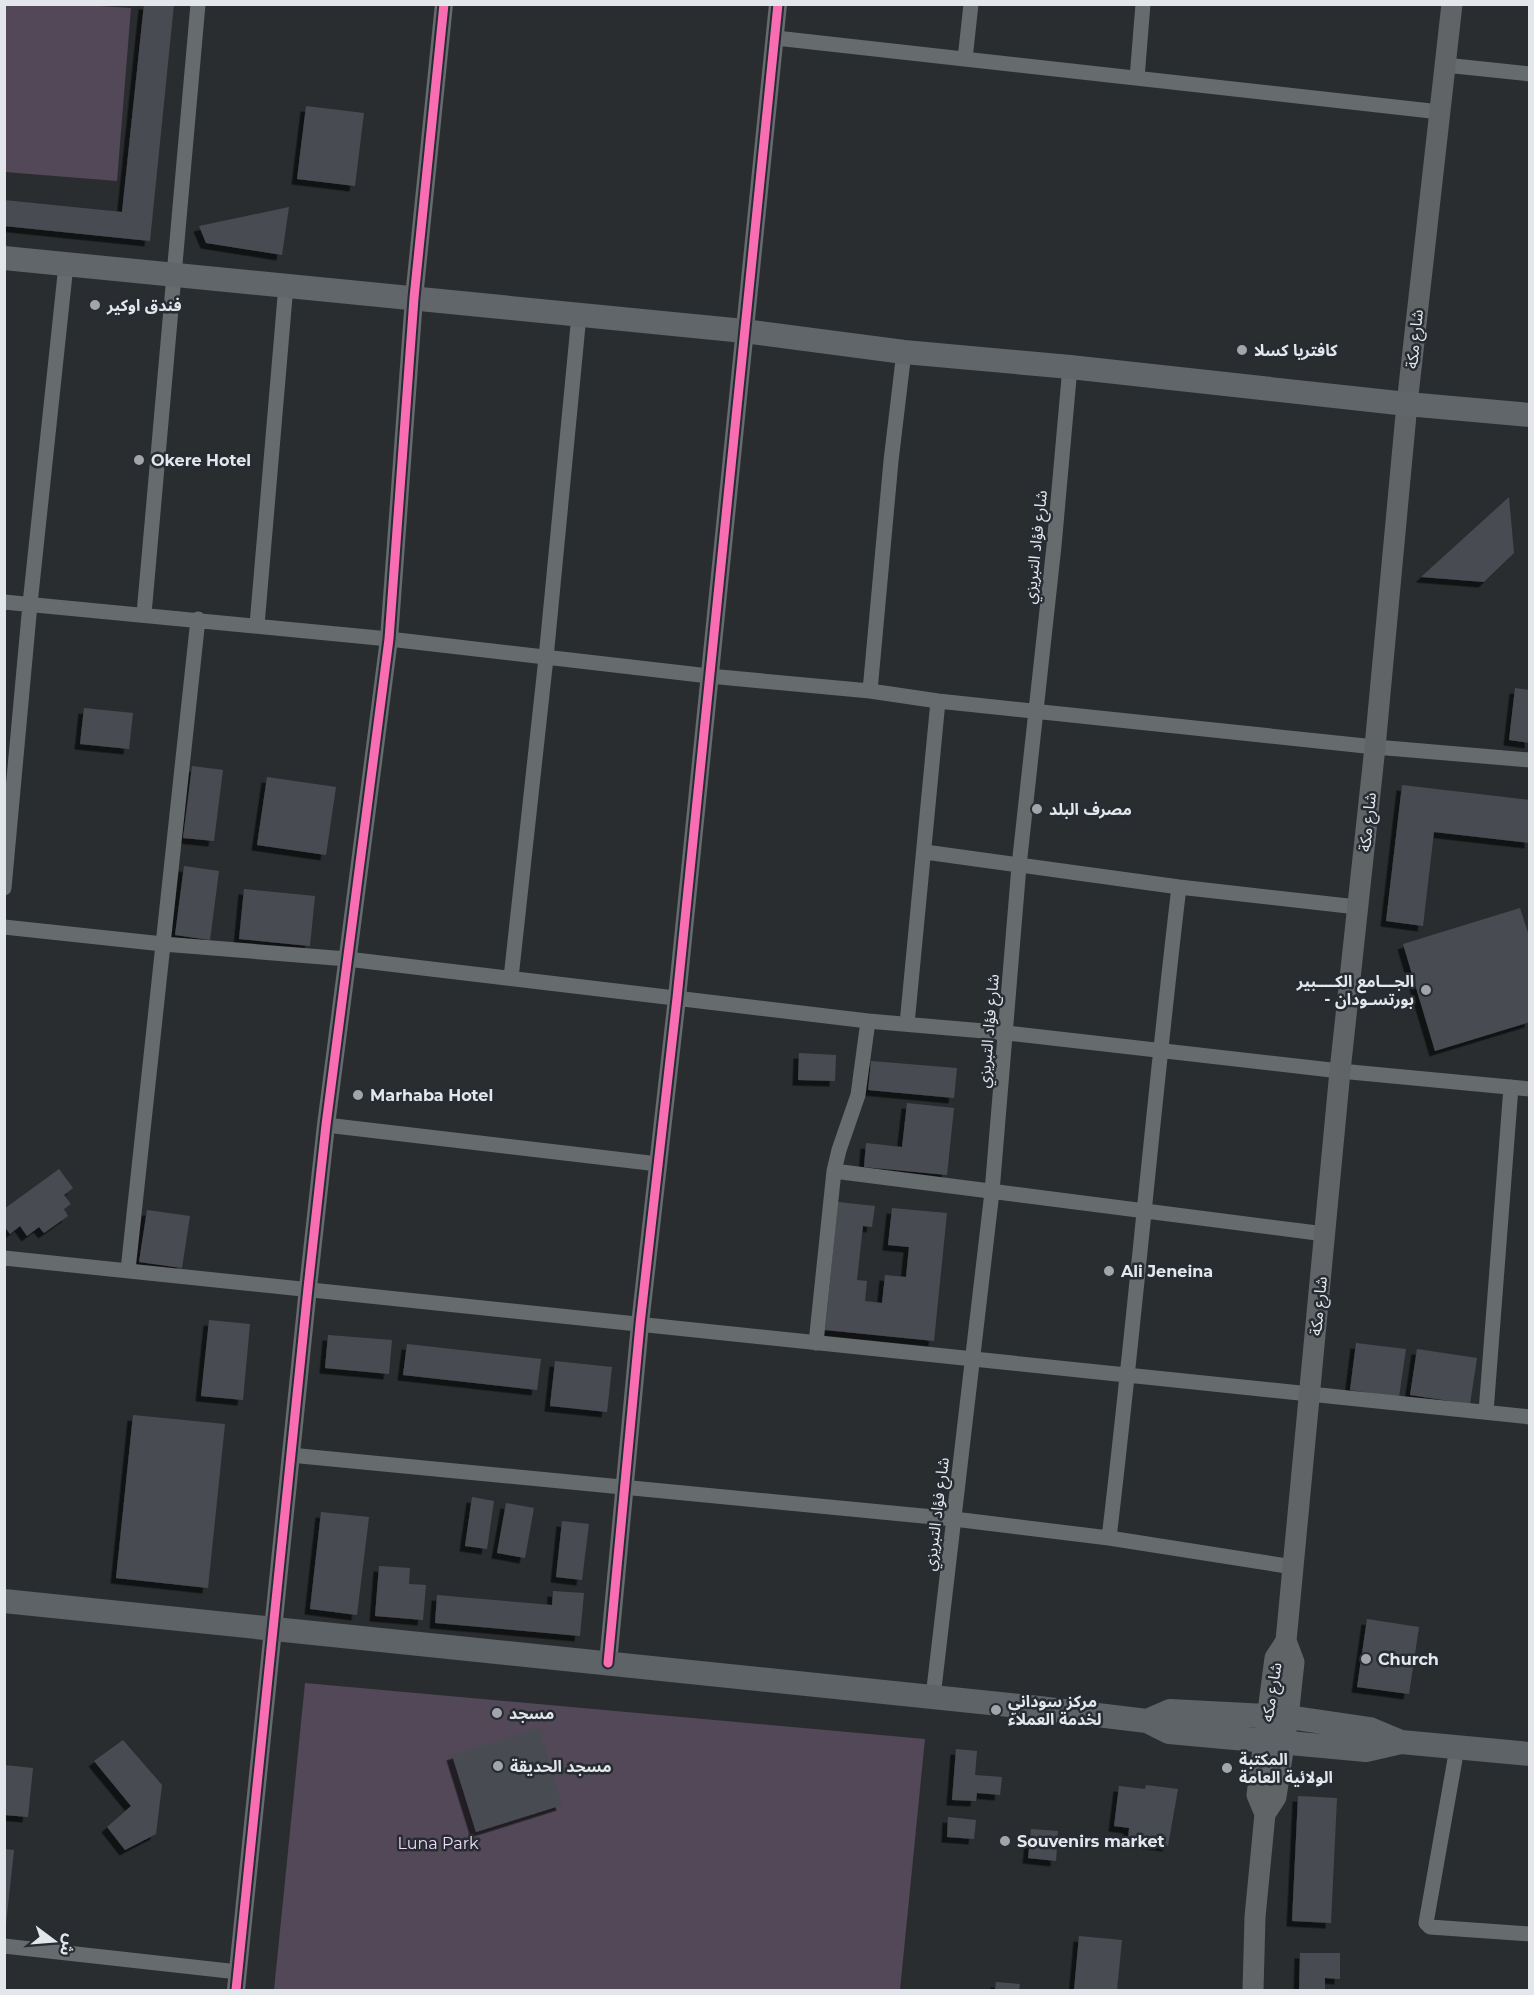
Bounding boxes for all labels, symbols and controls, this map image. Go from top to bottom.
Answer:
place label: فندق اوكير [106,296,182,315]
marker: فندق اوكير [88,298,102,312]
street label: شارع مكة [1402,308,1430,370]
place label: كافتريا كسلا [1254,341,1338,360]
marker: كافتريا كسلا [1235,343,1249,357]
place label: Okere Hotel [151,451,251,470]
marker: Okere Hotel [132,453,146,467]
street label: شارع فؤاد التبريزي [1020,489,1054,605]
street label: شارع مكة [1355,791,1383,853]
place label: مصرف البلد [1049,800,1132,819]
marker: مصرف البلد [1030,802,1044,816]
place label: الجـــامع الكــــبير - بورتسـودان [1296,972,1414,1009]
street label: شارع فؤاد التبريزي [974,973,1006,1089]
marker: الجـــامع الكــــبير - بورتسـودان [1419,983,1433,997]
place label: Marhaba Hotel [370,1086,493,1105]
marker: Marhaba Hotel [351,1088,365,1102]
place label: Ali Jeneina [1120,1262,1213,1281]
marker: Ali Jeneina [1102,1264,1116,1278]
street label: شارع مكة [1306,1275,1334,1337]
street label: شارع فؤاد التبريزي [920,1456,956,1572]
place label: Church [1378,1650,1439,1669]
marker: Church [1359,1652,1373,1666]
street label: شارع مكه [1257,1661,1289,1724]
place label: مركز سوداني لخدمة العملاء [1008,1692,1101,1729]
marker: مركز سوداني لخدمة العملاء [989,1703,1003,1717]
place label: مسجد [509,1704,554,1723]
marker: مسجد [490,1706,504,1720]
place label: المكتبة الولائية العامة [1239,1750,1333,1787]
place label: مسجد الحديقة [510,1757,612,1776]
marker: مسجد الحديقة [491,1759,505,1773]
marker: المكتبة الولائية العامة [1220,1761,1234,1775]
place label: Souvenirs market [1017,1832,1165,1851]
park label: Luna Park [397,1834,479,1853]
marker: Souvenirs market [998,1834,1012,1848]
north arrow [24,1911,84,1971]
text: ش [56,1932,80,1958]

